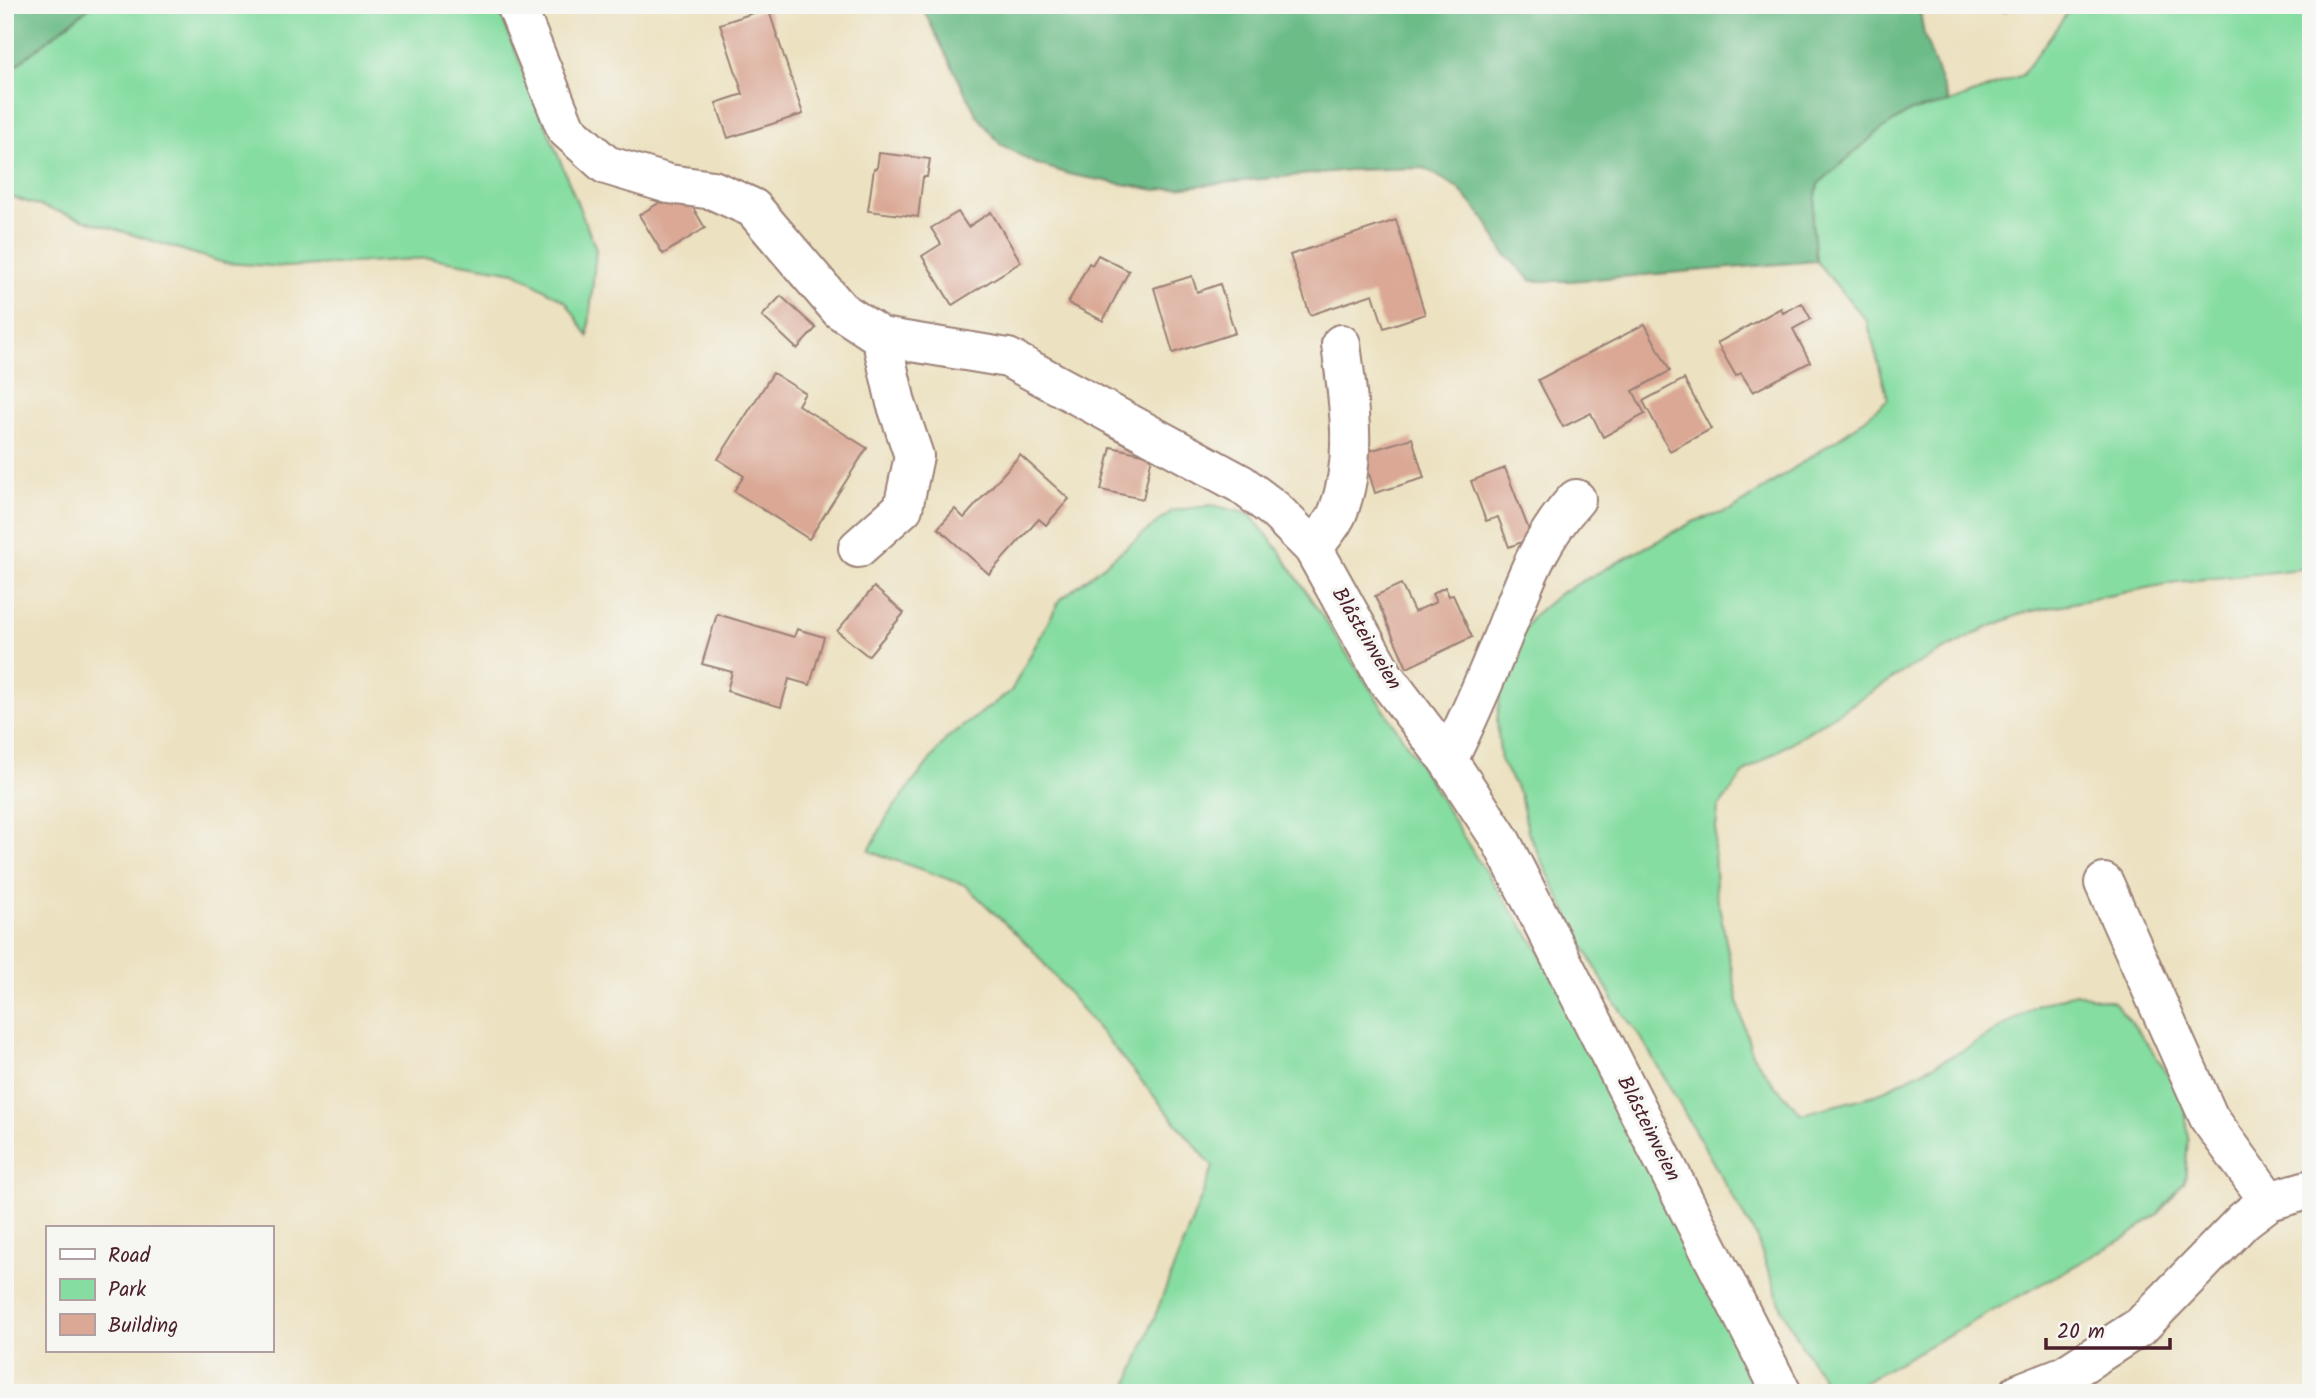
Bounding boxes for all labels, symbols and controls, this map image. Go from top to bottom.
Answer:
street label: Blåsteinveien [1322,581,1410,697]
street label: Blåsteinveien [1607,1070,1689,1188]
legend [46,1226,273,1352]
text: Road [108,1240,151,1273]
text: Park [108,1274,146,1307]
scale bar [2046,1307,2171,1351]
text: Building [108,1310,178,1343]
text: 20 m [2057,1316,2105,1349]

